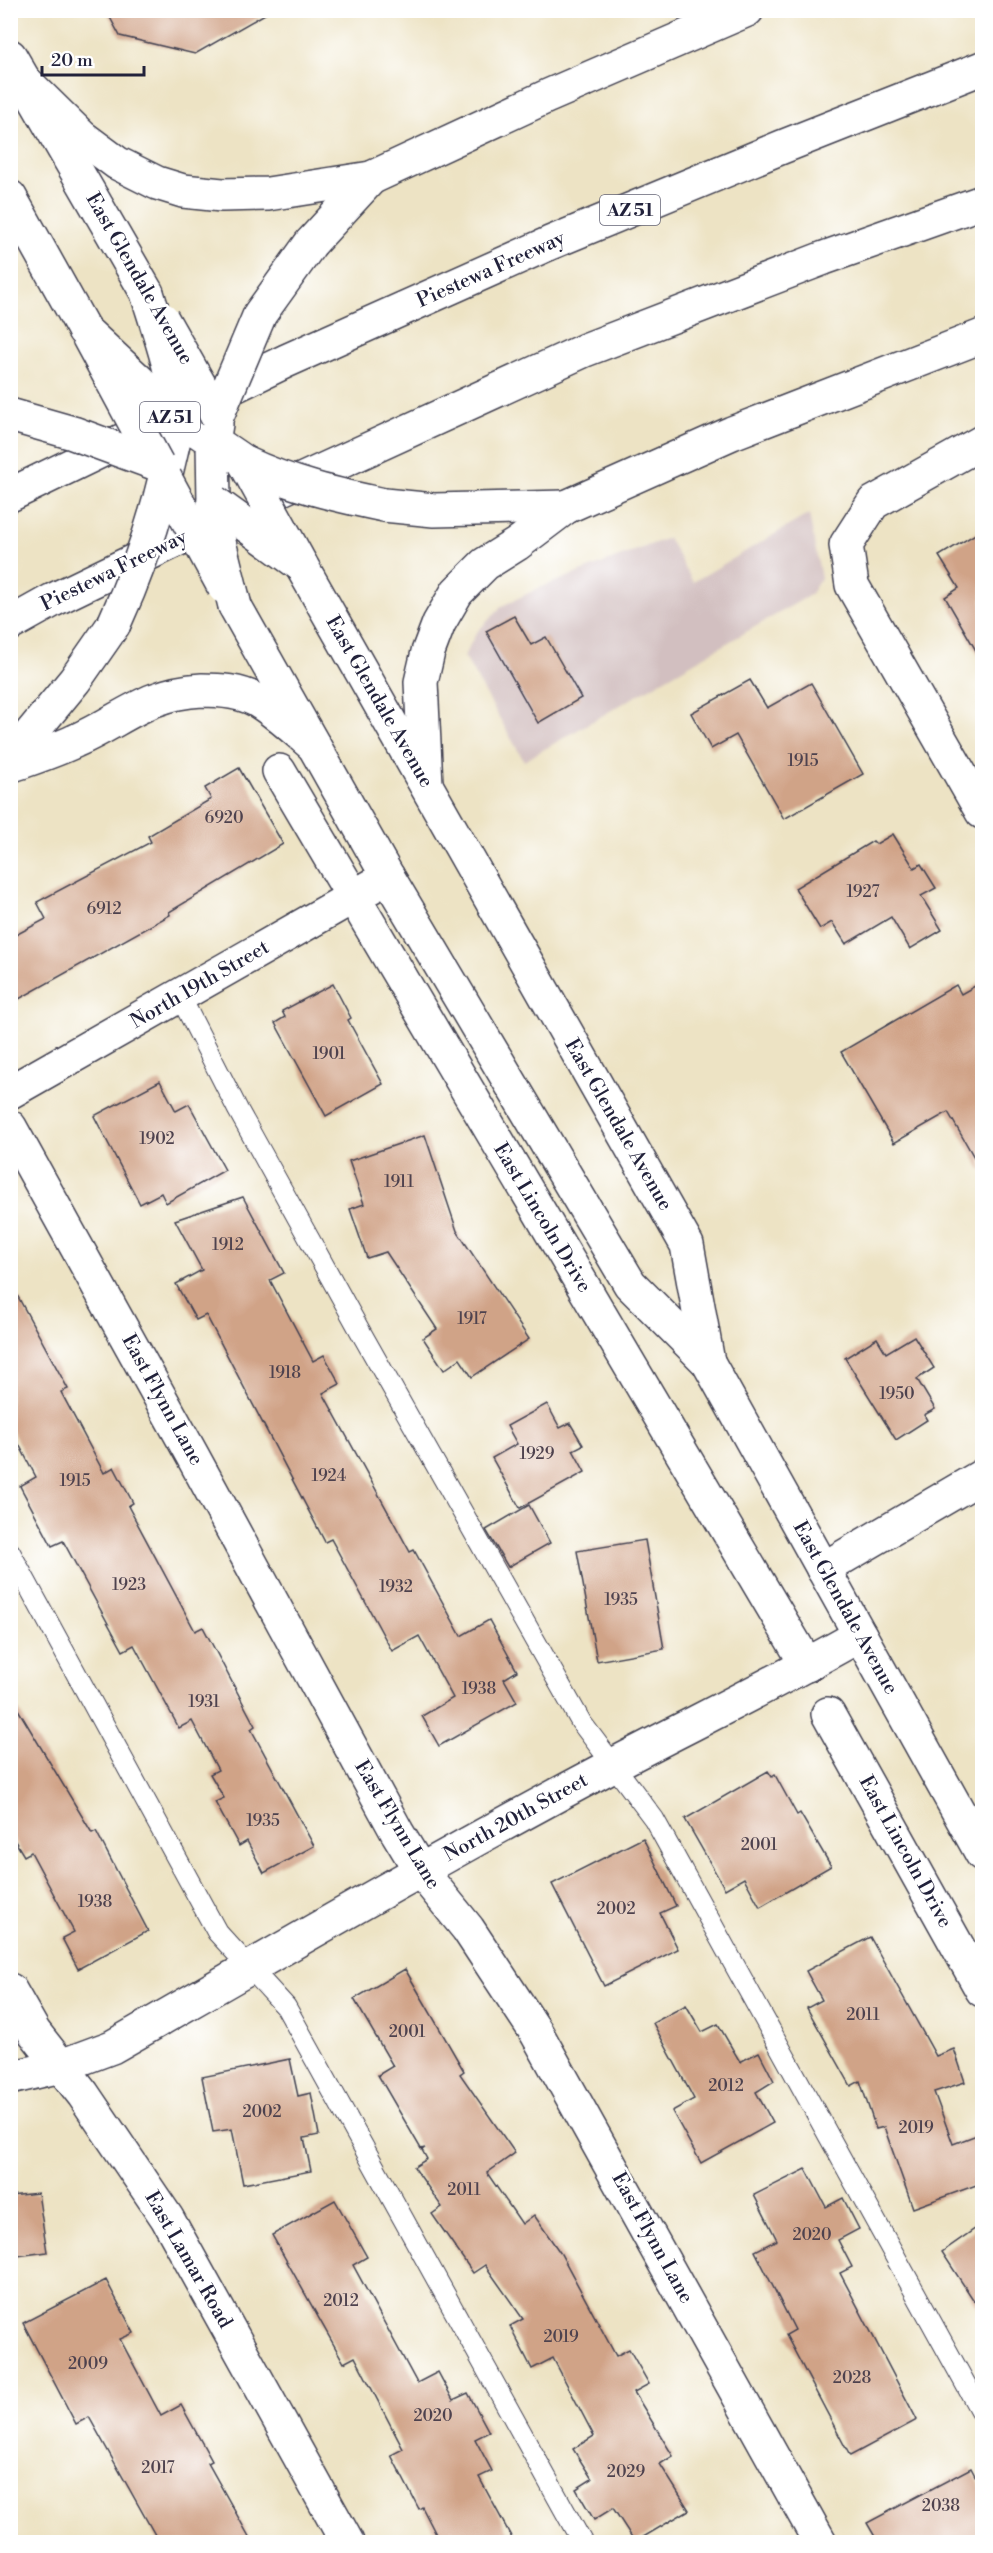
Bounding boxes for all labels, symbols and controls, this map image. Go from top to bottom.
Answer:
scale bar [42,39,144,77]
text: 20 m [51,49,93,72]
street label: East Glendale Avenue [80,189,198,369]
road number: AZ 51 [600,195,660,225]
street label: Piestewa Freeway [413,226,569,314]
road number: AZ 51 [140,402,200,432]
street label: Piestewa Freeway [37,525,191,617]
street label: East Glendale Avenue [320,612,438,792]
house number: 1915 [787,751,819,771]
house number: 6920 [204,808,244,828]
house number: 1927 [846,882,880,902]
house number: 6912 [86,899,122,919]
street label: North 19th Street [126,935,274,1035]
street label: East Glendale Avenue [559,1035,677,1215]
house number: 1901 [312,1044,346,1064]
house number: 1902 [139,1129,175,1149]
street label: East Lincoln Drive [487,1139,597,1297]
house number: 1911 [384,1172,414,1192]
house number: 1912 [212,1235,244,1255]
house number: 1917 [457,1309,487,1329]
street label: East Flynn Lane [116,1330,208,1470]
house number: 1918 [269,1363,301,1383]
house number: 1950 [879,1384,915,1404]
house number: 1929 [520,1444,555,1464]
house number: 1924 [312,1466,347,1486]
house number: 1915 [59,1471,91,1491]
street label: East Glendale Avenue [787,1517,903,1699]
house number: 1923 [112,1575,146,1595]
house number: 1932 [379,1577,413,1597]
house number: 1935 [604,1590,638,1610]
house number: 1938 [462,1679,497,1699]
house number: 1931 [188,1692,220,1712]
street label: East Flynn Lane [349,1756,445,1894]
street label: North 20th Street [440,1768,592,1868]
street label: East Lincoln Drive [853,1772,957,1932]
house number: 1935 [246,1811,280,1831]
house number: 2001 [741,1835,777,1855]
house number: 1938 [78,1892,113,1912]
house number: 2002 [596,1899,636,1919]
house number: 2011 [846,2005,880,2025]
house number: 2001 [389,2022,425,2042]
house number: 2012 [708,2076,744,2096]
house number: 2002 [242,2102,282,2122]
house number: 2019 [898,2118,934,2138]
street label: East Flynn Lane [606,2168,698,2308]
house number: 2011 [447,2180,481,2200]
street label: East Lamar Road [139,2187,238,2334]
house number: 2020 [792,2225,832,2245]
house number: 2012 [323,2291,359,2311]
house number: 2019 [543,2327,579,2347]
house number: 2009 [68,2354,108,2374]
house number: 2028 [833,2368,871,2388]
house number: 2020 [413,2406,453,2426]
house number: 2017 [141,2458,175,2478]
house number: 2029 [607,2462,645,2482]
house number: 2038 [922,2496,960,2516]

